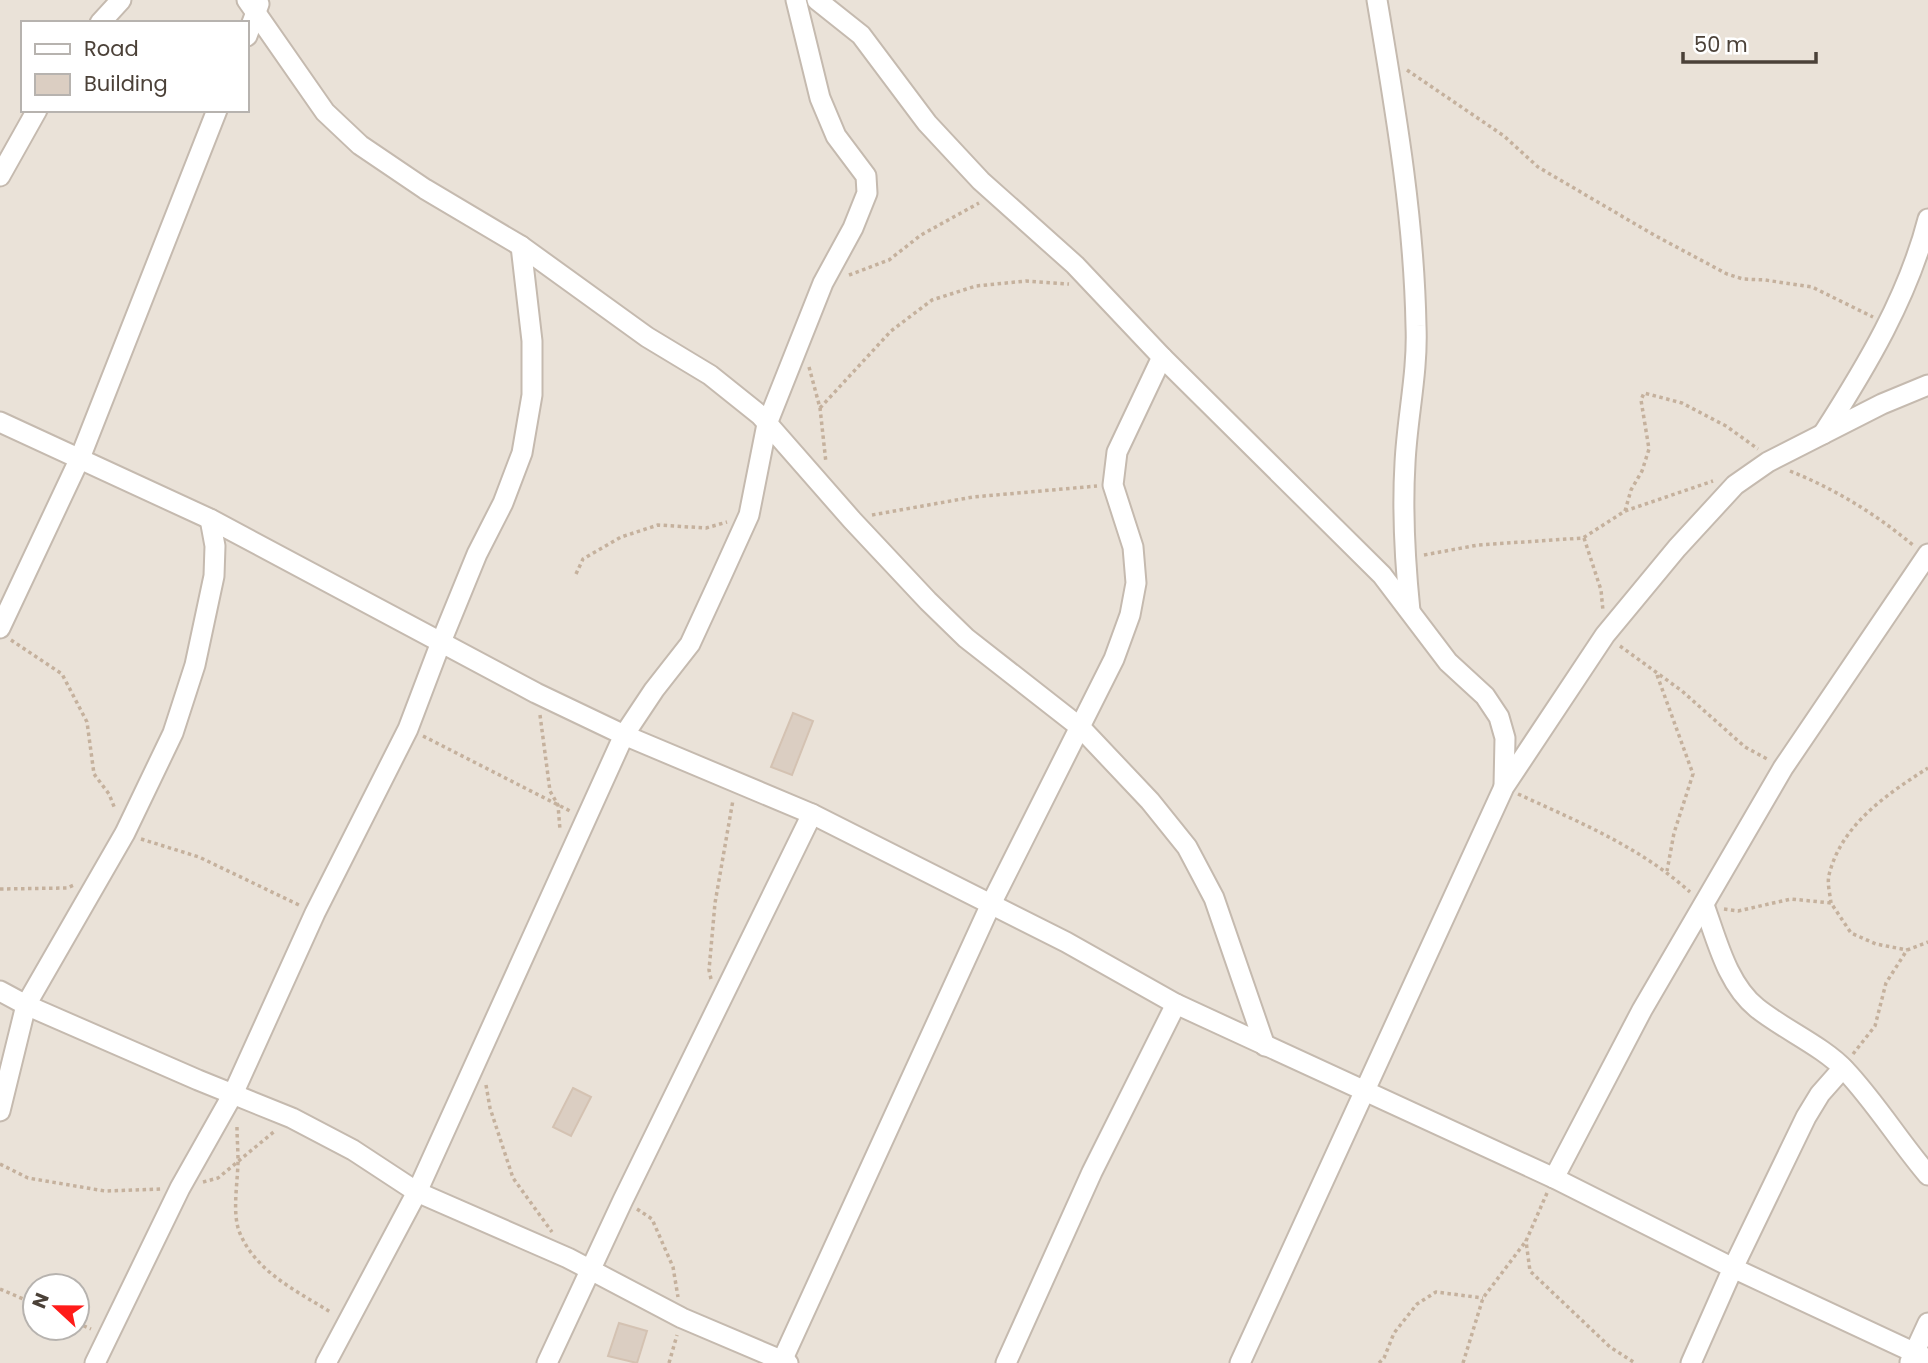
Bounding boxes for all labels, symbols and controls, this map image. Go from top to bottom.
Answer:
legend [21,21,248,112]
scale bar [1683,21,1816,65]
text: 50 m [1694,30,1748,59]
text: Road [84,34,139,63]
text: Building [84,69,168,98]
north arrow [21,1272,91,1342]
text: N [26,1289,56,1313]

